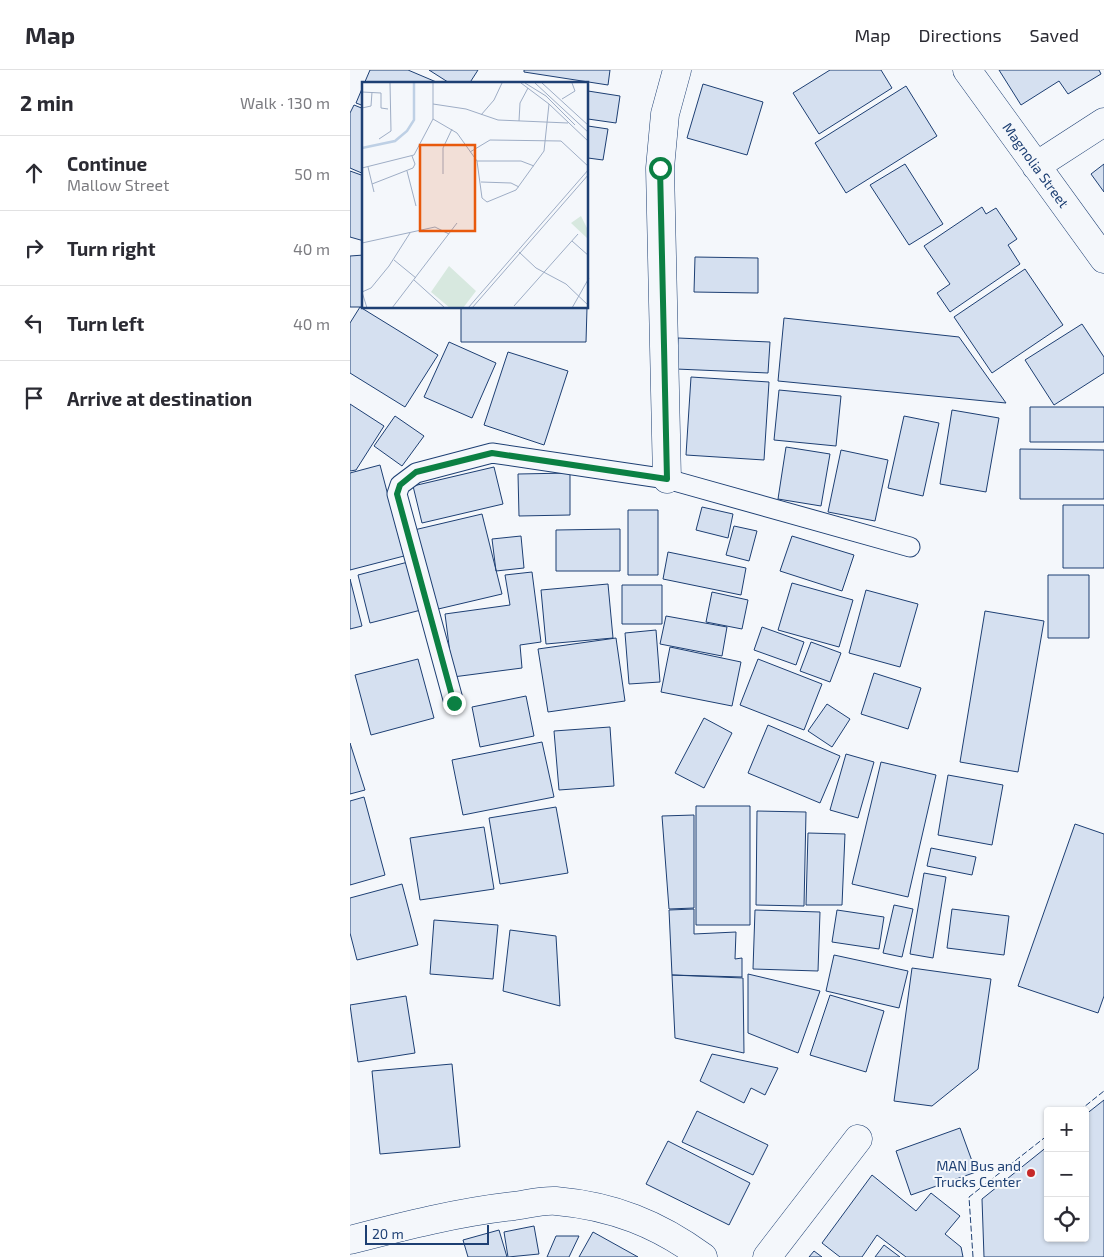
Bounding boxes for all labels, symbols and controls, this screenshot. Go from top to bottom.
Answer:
text: Map [25,20,75,49]
text: Map [854,24,891,46]
text: Directions [919,24,1002,46]
text: Saved [1030,24,1079,46]
inset map [362,82,589,309]
text: 2 min [20,90,74,115]
text: Walk · 130 m [240,93,330,112]
street label: Magnolia Street [999,119,1073,211]
text: Continue [67,152,147,175]
route start [649,157,672,180]
icon: ahead [20,159,48,187]
text: 50 m [294,164,330,183]
text: Mallow Street [67,175,169,194]
icon: right [20,234,48,262]
text: Turn right [67,237,155,260]
text: 40 m [293,239,330,258]
icon: left [20,309,48,337]
text: Turn left [67,312,144,335]
text: 40 m [293,314,330,333]
icon: arrive [20,384,48,412]
text: Arrive at destination [67,387,252,410]
route end [443,692,466,715]
map controls [1044,1107,1089,1242]
button: + [1044,1107,1089,1152]
button: − [1044,1152,1089,1197]
place label: MAN Bus and Trucks Center [934,1157,1021,1190]
marker: MAN Bus and Trucks Center [1025,1167,1037,1179]
button: locate [1044,1197,1089,1242]
scale bar [365,1222,489,1245]
text: 20 m [372,1225,404,1242]

